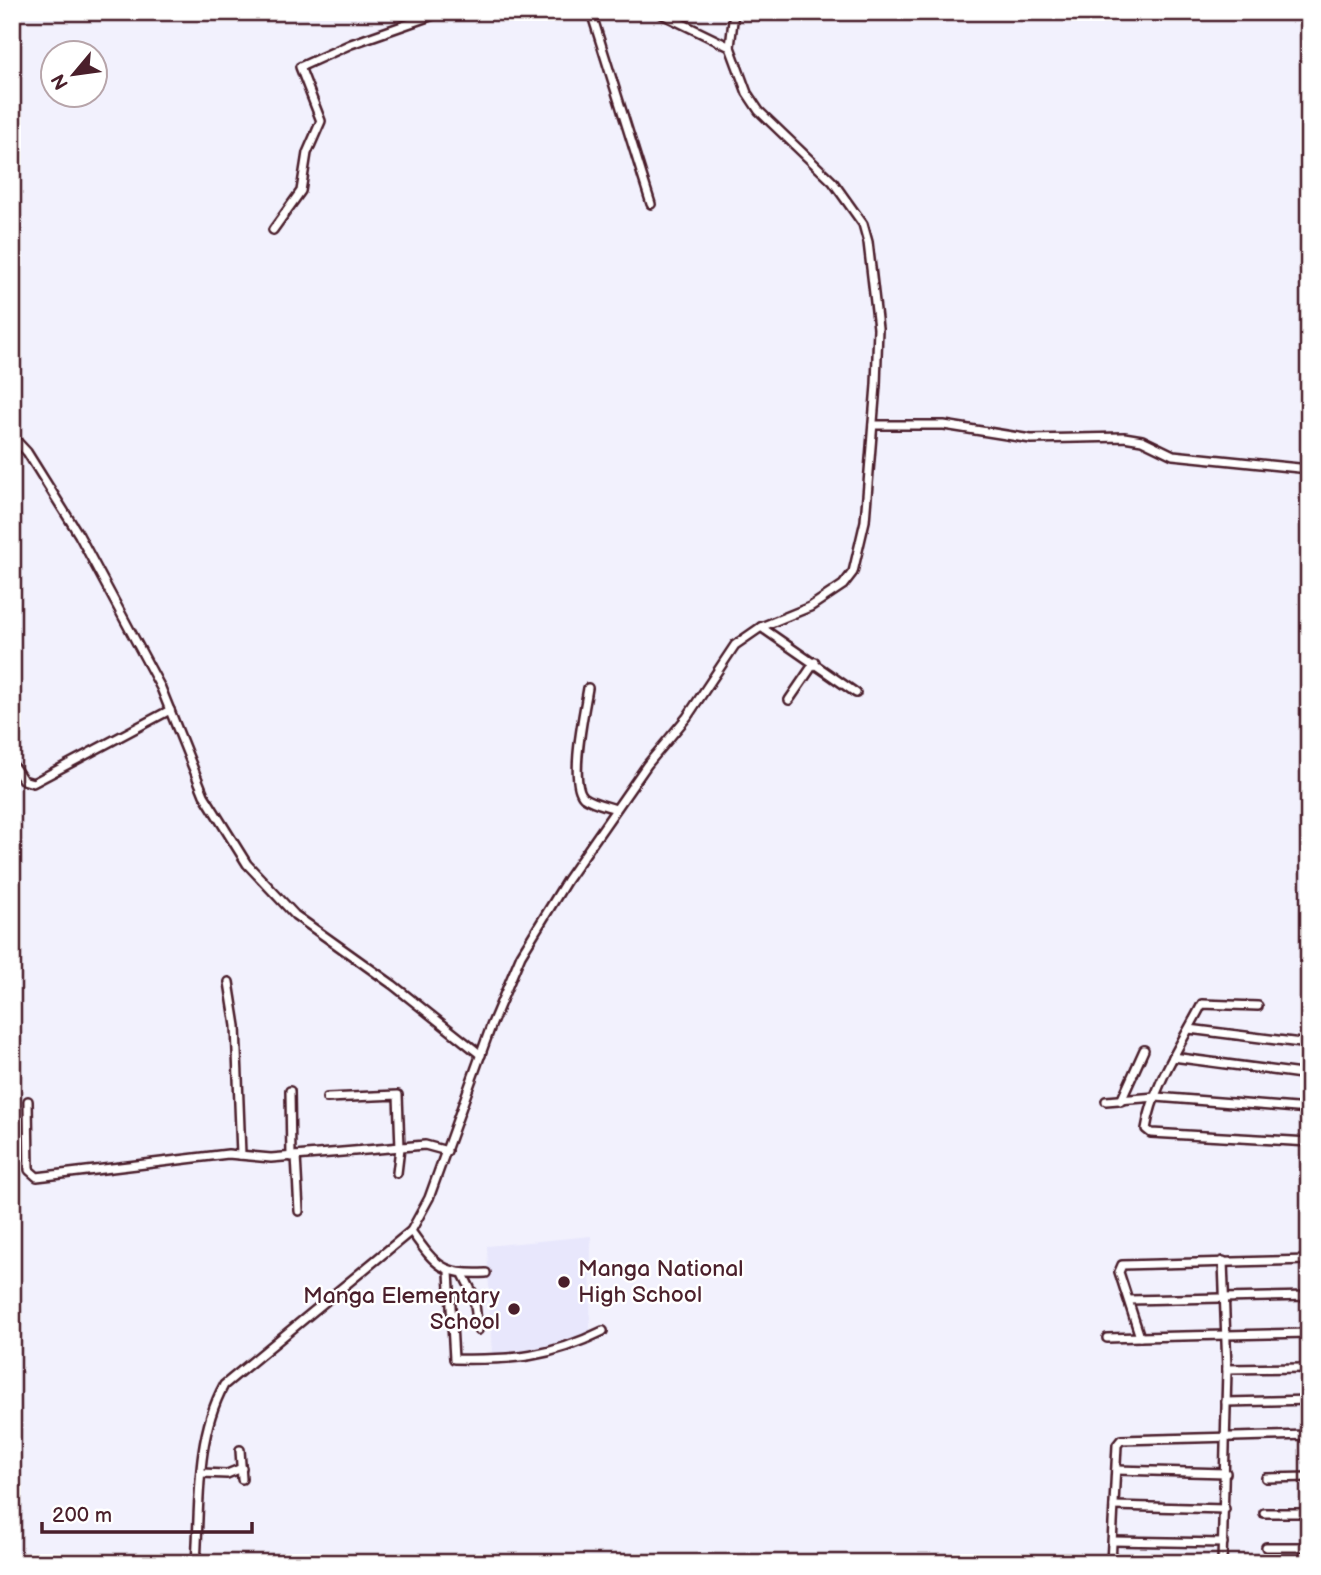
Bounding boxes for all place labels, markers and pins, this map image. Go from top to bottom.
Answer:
place label: Manga National High School [578,1255,743,1309]
marker: Manga National High School [556,1274,572,1290]
place label: Manga Elementary School [303,1282,501,1336]
marker: Manga Elementary School [506,1301,522,1317]

